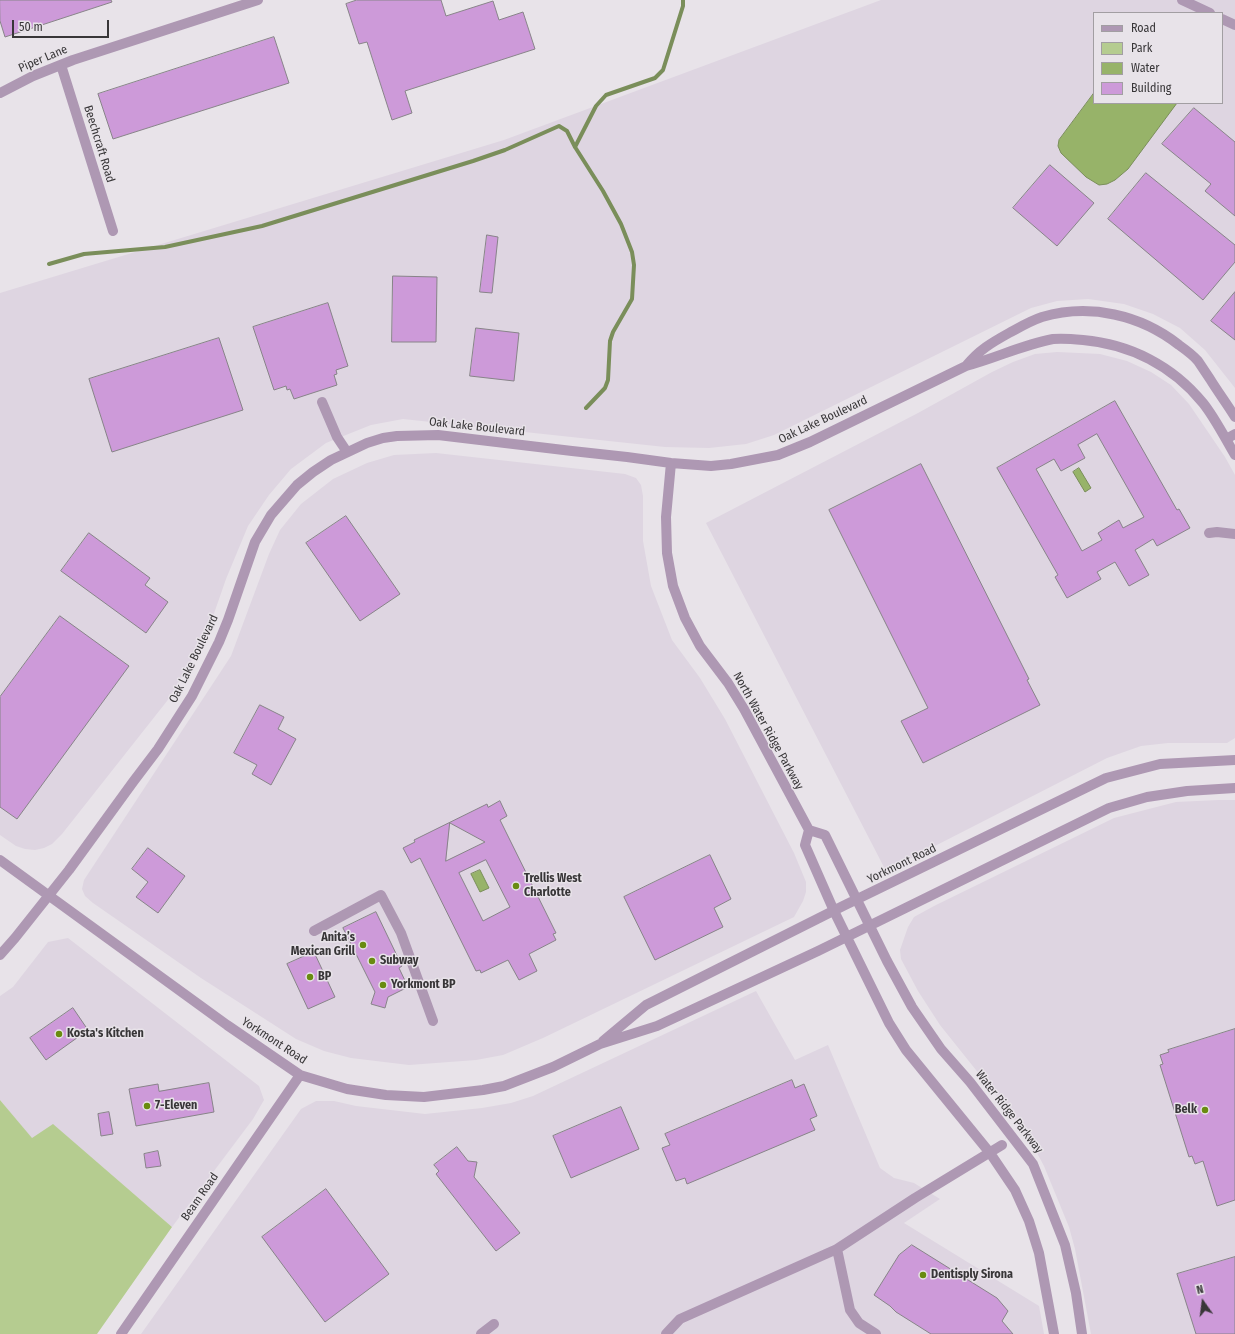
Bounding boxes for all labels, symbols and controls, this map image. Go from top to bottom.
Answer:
scale bar [14,12,111,38]
legend [1093,12,1223,104]
text: 50 m [19,20,43,34]
text: Road [1131,21,1156,35]
text: Park [1131,41,1152,55]
street label: Piper Lane [16,42,70,76]
text: Water [1131,61,1159,75]
text: Building [1131,81,1171,95]
street label: Beechcraft Road [80,104,118,184]
street label: Oak Lake Boulevard [776,393,870,447]
street label: Oak Lake Boulevard [428,415,526,439]
street label: Oak Lake Boulevard [166,612,222,706]
street label: North Water Ridge Parkway [730,670,806,792]
street label: Yorkmont Road [865,841,939,887]
place label: Trellis West Charlotte [524,872,582,900]
marker: Trellis West Charlotte [511,881,521,891]
place label: Anita’s Mexican Grill [291,931,355,959]
marker: Anita’s Mexican Grill [358,940,368,950]
place label: Subway [380,954,419,968]
marker: Subway [367,956,377,966]
place label: BP [318,970,331,984]
marker: BP [305,972,315,982]
place label: Yorkmont BP [391,978,455,992]
marker: Yorkmont BP [378,980,388,990]
street label: Yorkmont Road [239,1015,309,1067]
place label: Kosta's Kitchen [67,1027,144,1041]
marker: Kosta's Kitchen [54,1029,64,1039]
street label: Water Ridge Parkway [972,1068,1046,1156]
place label: 7-Eleven [155,1099,197,1113]
marker: 7-Eleven [142,1101,152,1111]
place label: Belk [1175,1103,1197,1117]
marker: Belk [1200,1105,1210,1115]
street label: Beam Road [178,1170,222,1224]
place label: Dentisply Sirona [931,1268,1013,1282]
marker: Dentisply Sirona [918,1270,928,1280]
north arrow [1183,1282,1223,1322]
text: N [1195,1283,1205,1297]

